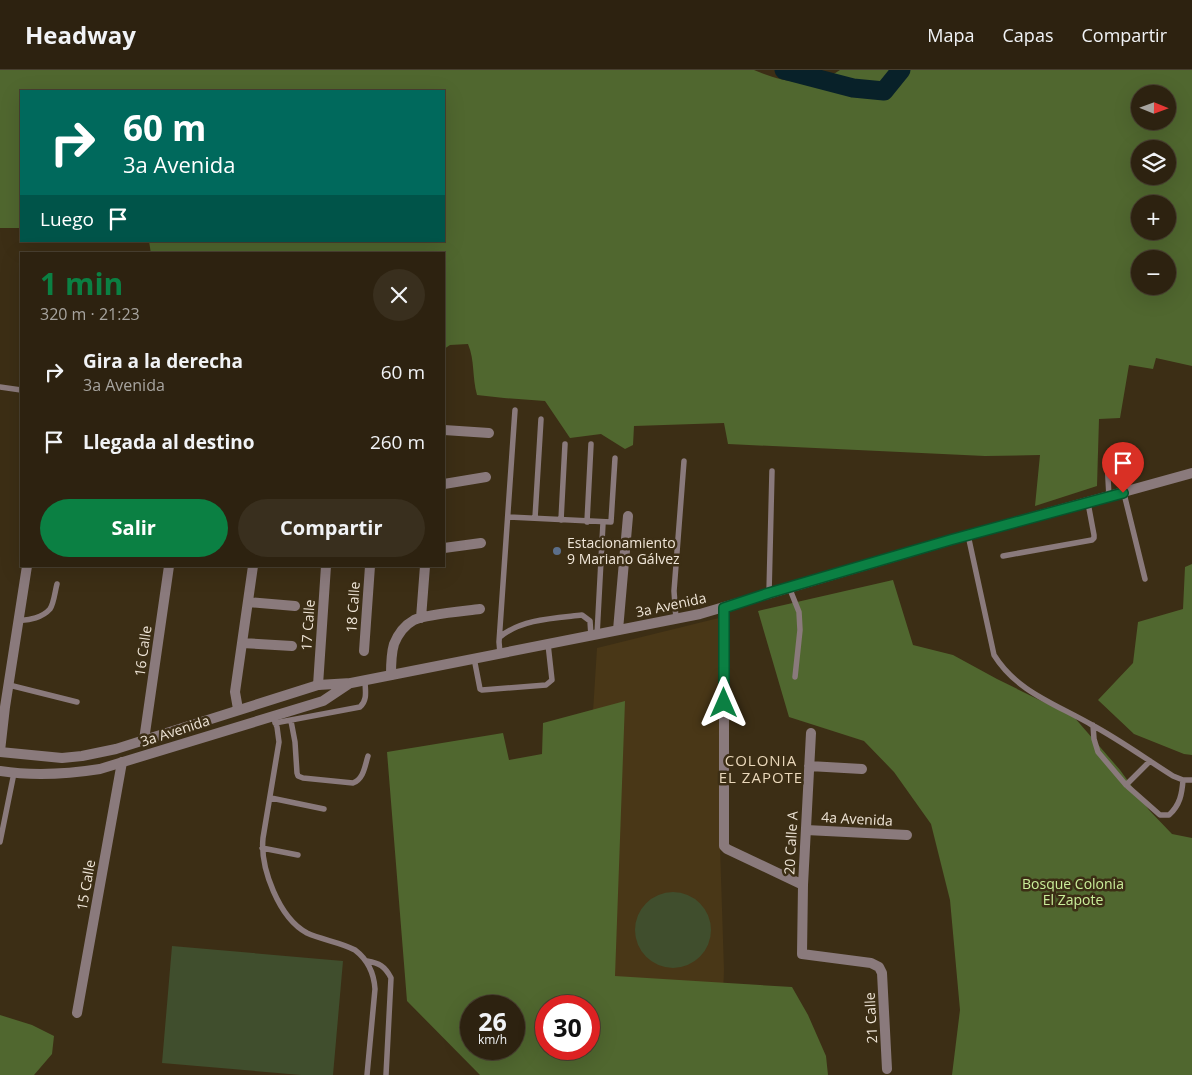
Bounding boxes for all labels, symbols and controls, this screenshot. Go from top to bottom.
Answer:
text: Headway [25,18,136,51]
text: Mapa [927,23,975,47]
text: Capas [1003,23,1053,47]
text: Compartir [1081,23,1167,47]
north arrow [1131,85,1176,130]
map controls [1131,85,1176,295]
text: 60 m [123,104,206,151]
icon: right [40,110,105,175]
button: layers [1131,140,1176,185]
text: 3a Avenida [123,149,236,179]
button: + [1131,195,1176,240]
icon: arrive [104,205,132,233]
text: Luego [40,206,94,232]
button: − [1131,250,1176,295]
text: 1 min [40,263,123,304]
button: close [373,269,425,321]
text: 320 m · 21:23 [40,303,140,325]
text: Gira a la derecha [83,348,243,374]
icon: right [40,358,68,386]
text: 60 m [381,359,425,385]
text: 3a Avenida [83,374,165,396]
icon: arrive [40,428,68,456]
text: Llegada al destino [83,429,255,455]
text: 260 m [370,429,425,455]
pin [1102,442,1144,493]
icon: arrive [1109,449,1137,477]
button: Salir [40,499,228,557]
button: Compartir [238,499,425,557]
place label: Estacionamiento 9 Mariano Gálvez [567,533,680,568]
marker: Estacionamiento 9 Mariano Gálvez [551,545,563,557]
street label: 18 Calle [341,581,364,633]
street label: 3a Avenida [634,588,708,621]
street label: 17 Calle [296,599,319,651]
street label: 16 Calle [130,624,155,678]
position arrow [697,676,749,728]
street label: 3a Avenida [138,710,212,751]
district label: COLONIA EL ZAPOTE [719,750,803,787]
street label: 4a Avenida [821,807,893,830]
street label: 20 Calle A [779,811,802,875]
street label: 15 Calle [72,858,99,912]
park label: Bosque Colonia El Zapote [1022,874,1124,909]
street label: 21 Calle [860,992,881,1044]
speed limit sign: 30 [535,995,600,1060]
text: 26 [478,1004,507,1038]
text: km/h [478,1031,507,1048]

